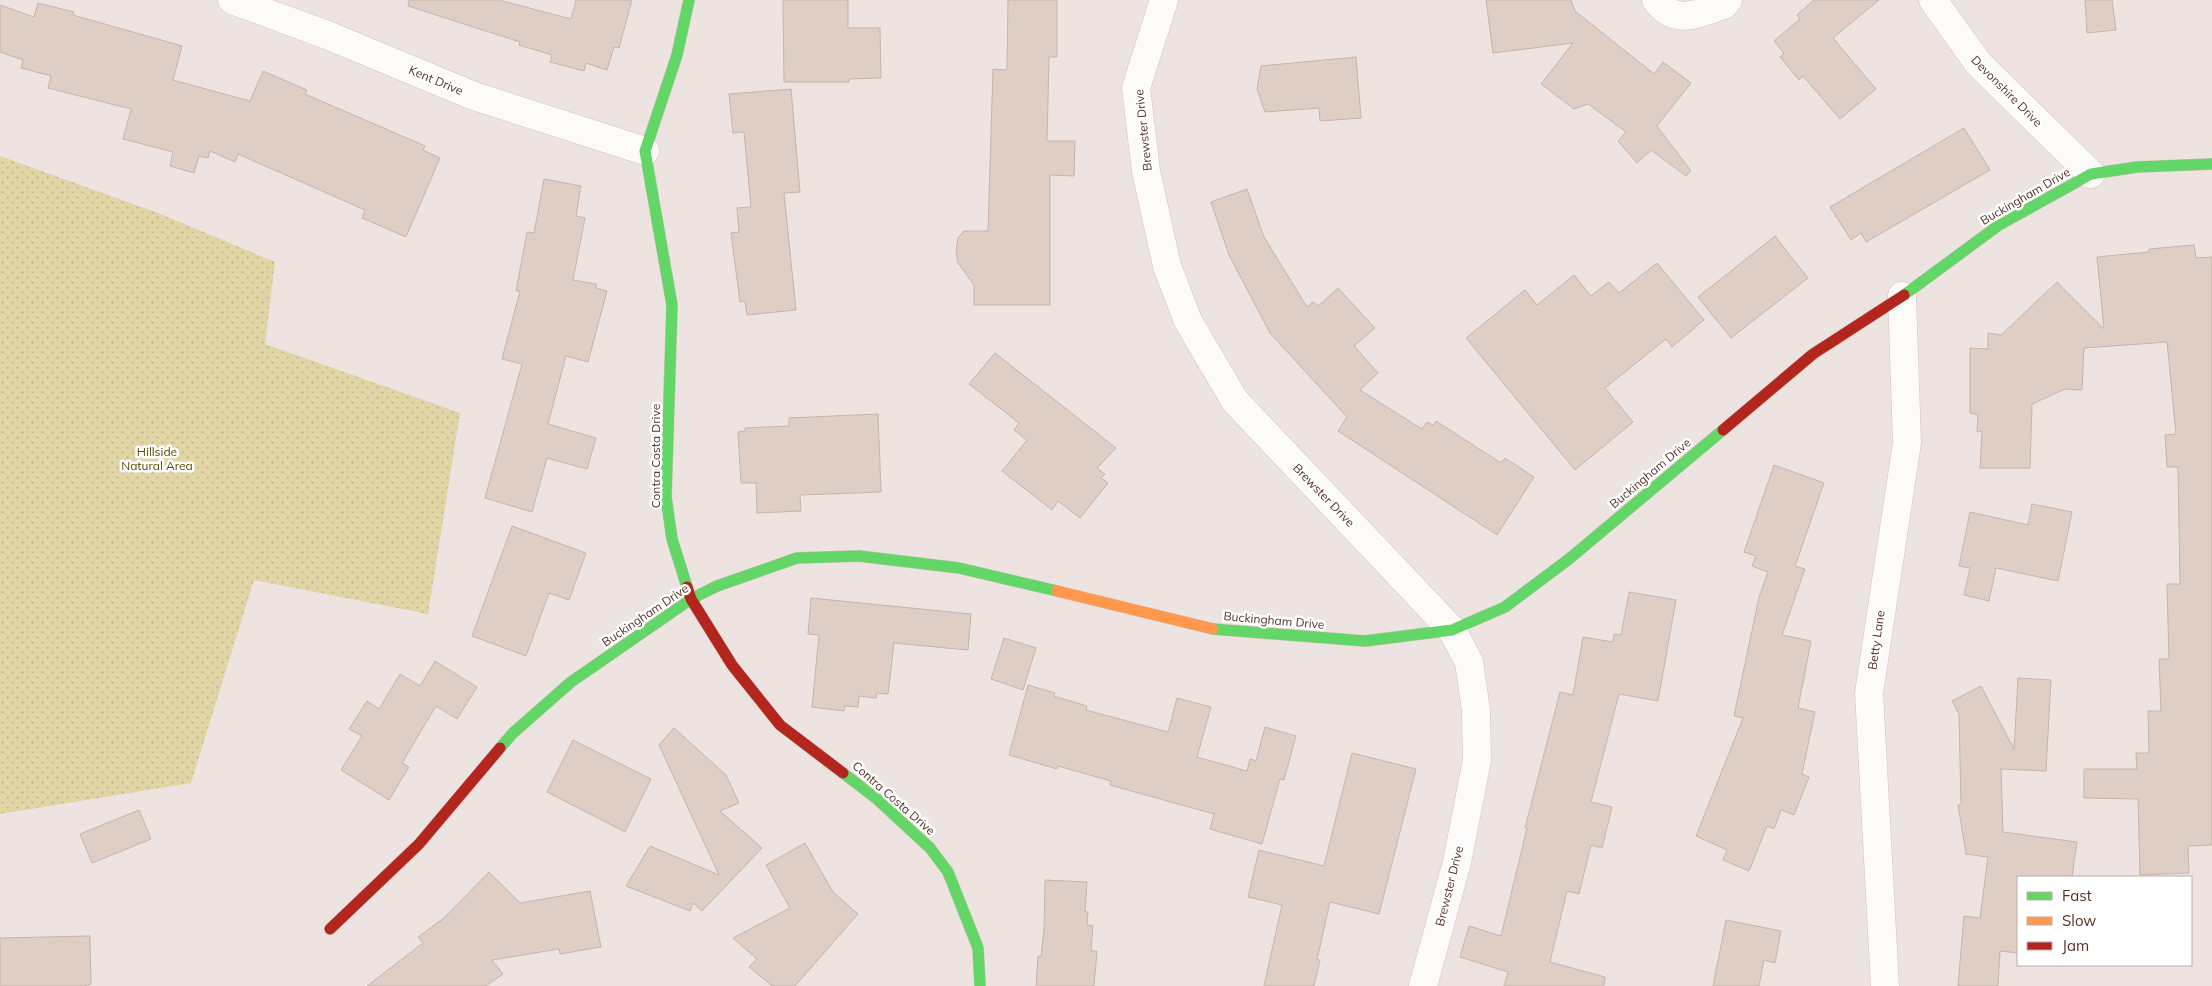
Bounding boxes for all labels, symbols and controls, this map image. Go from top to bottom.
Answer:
street label: Devonshire Drive [1968,52,2046,130]
street label: Kent Drive [407,62,465,98]
street label: Brewster Drive [1131,88,1155,172]
street label: Buckingham Drive [1977,164,2073,228]
street label: Contra Costa Drive [648,404,663,508]
street label: Buckingham Drive [1606,435,1694,511]
park label: Hillside Natural Area [121,444,193,473]
street label: Brewster Drive [1290,460,1358,530]
street label: Buckingham Drive [599,580,691,650]
street label: Buckingham Drive [1223,608,1325,632]
street label: Betty Lane [1864,609,1888,671]
street label: Contra Costa Drive [850,758,938,838]
street label: Brewster Drive [1432,844,1466,928]
legend [2017,876,2192,966]
text: Fast [2062,886,2092,905]
text: Slow [2062,911,2096,930]
text: Jam [2062,936,2089,955]

